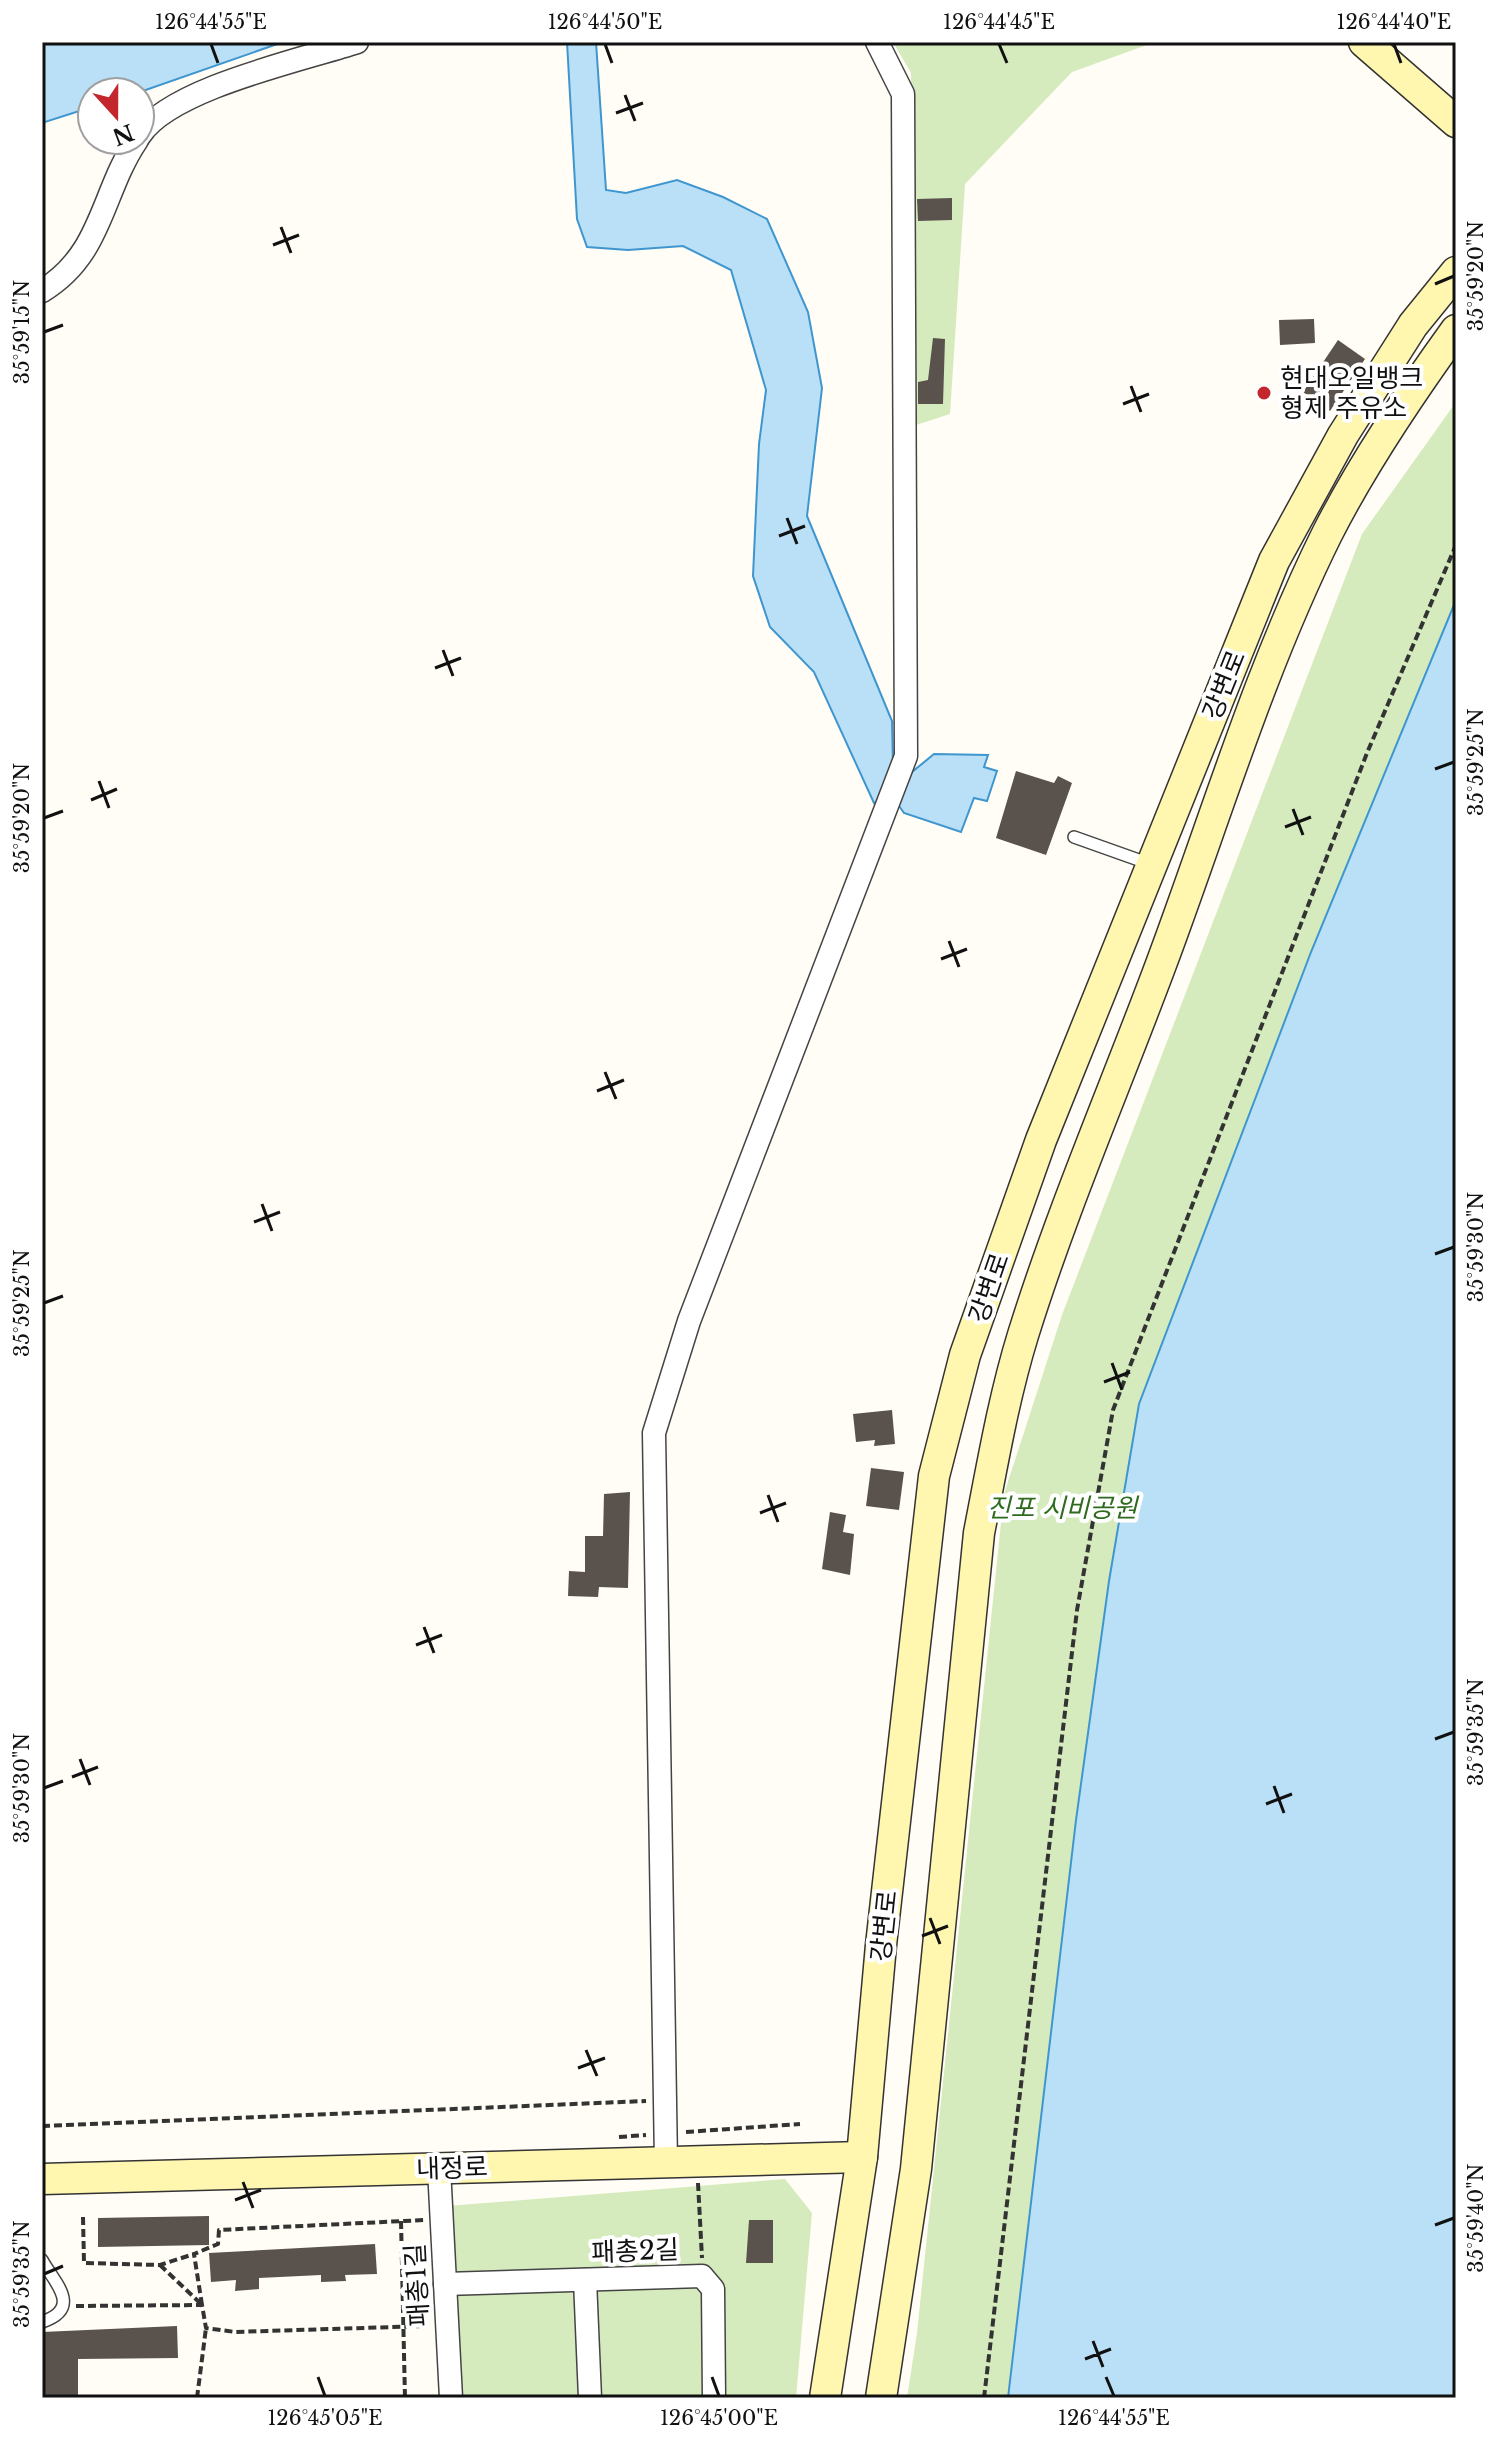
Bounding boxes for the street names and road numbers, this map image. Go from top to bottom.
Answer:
street label: 강변로 [1196,646,1252,724]
street label: 강변로 [962,1249,1016,1327]
street label: 강변로 [864,1889,904,1963]
street label: 내정로 [416,2151,488,2185]
street label: 패총2길 [591,2233,679,2269]
street label: 패총1길 [399,2243,435,2327]

